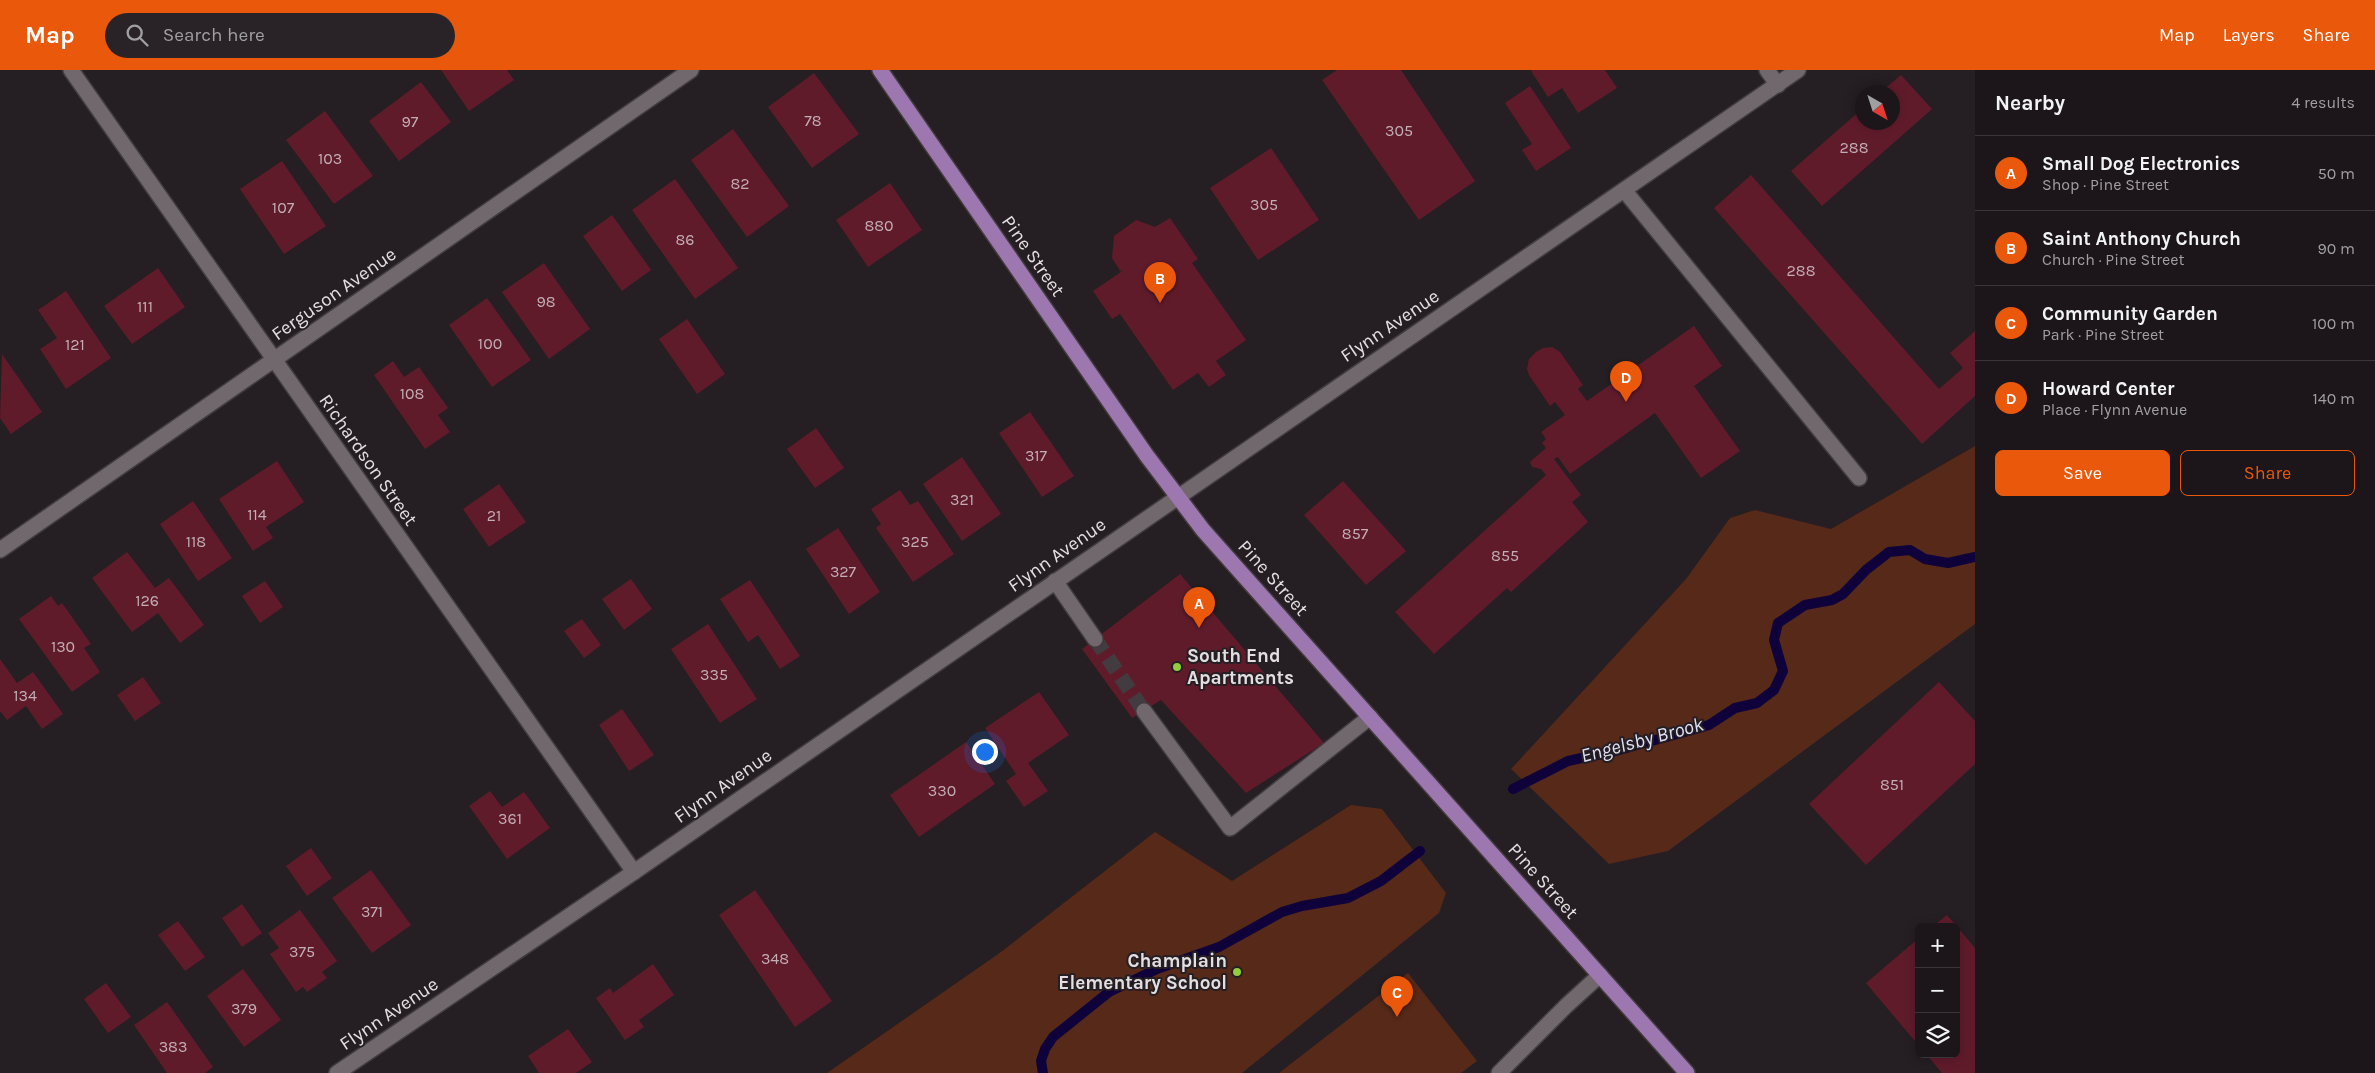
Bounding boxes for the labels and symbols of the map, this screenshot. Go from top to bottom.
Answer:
north arrow [1855,85,1900,130]
house number: 78 [804,111,822,130]
house number: 97 [402,112,419,131]
house number: 305 [1385,121,1413,140]
house number: 288 [1840,138,1868,157]
house number: 103 [318,149,342,168]
house number: 82 [730,174,750,193]
house number: 305 [1250,195,1278,214]
house number: 107 [272,198,295,217]
street label: Pine Street [997,211,1069,301]
house number: 880 [864,216,894,235]
house number: 86 [676,230,695,249]
street label: Ferguson Avenue [268,243,400,345]
house number: 288 [1787,261,1815,280]
pin: B [1144,262,1176,303]
street label: Flynn Avenue [1337,285,1443,367]
house number: 98 [536,292,556,311]
house number: 111 [137,297,153,316]
house number: 100 [478,334,502,353]
house number: 121 [65,335,85,354]
pin: D [1610,361,1642,402]
house number: 108 [400,384,424,403]
street label: Richardson Street [314,390,422,530]
house number: 317 [1025,446,1048,465]
house number: 321 [950,490,974,509]
house number: 114 [247,505,267,524]
house number: 21 [487,506,501,525]
street label: Flynn Avenue [1004,513,1110,597]
house number: 857 [1342,524,1369,543]
house number: 118 [186,532,206,551]
house number: 325 [901,532,929,551]
street label: Pine Street [1233,536,1313,620]
house number: 855 [1491,546,1519,565]
house number: 327 [830,562,857,581]
pin: A [1183,587,1215,628]
house number: 126 [135,591,159,610]
house number: 130 [51,637,75,656]
place label: South End Apartments [1187,645,1294,689]
marker: South End Apartments [1171,661,1183,673]
house number: 335 [700,665,728,684]
house number: 134 [13,686,37,705]
water label: Engelsby Brook [1578,712,1707,767]
your location [972,739,998,765]
street label: Flynn Avenue [670,744,776,828]
house number: 851 [1880,775,1904,794]
house number: 330 [928,781,956,800]
house number: 361 [498,809,522,828]
street label: Pine Street [1503,839,1583,923]
house number: 371 [361,902,383,921]
house number: 375 [289,942,315,961]
house number: 348 [761,949,789,968]
place label: Champlain Elementary School [1058,950,1227,994]
marker: Champlain Elementary School [1231,966,1243,978]
street label: Flynn Avenue [336,973,442,1055]
pin: C [1381,976,1413,1017]
house number: 379 [231,999,257,1018]
house number: 383 [159,1037,187,1056]

